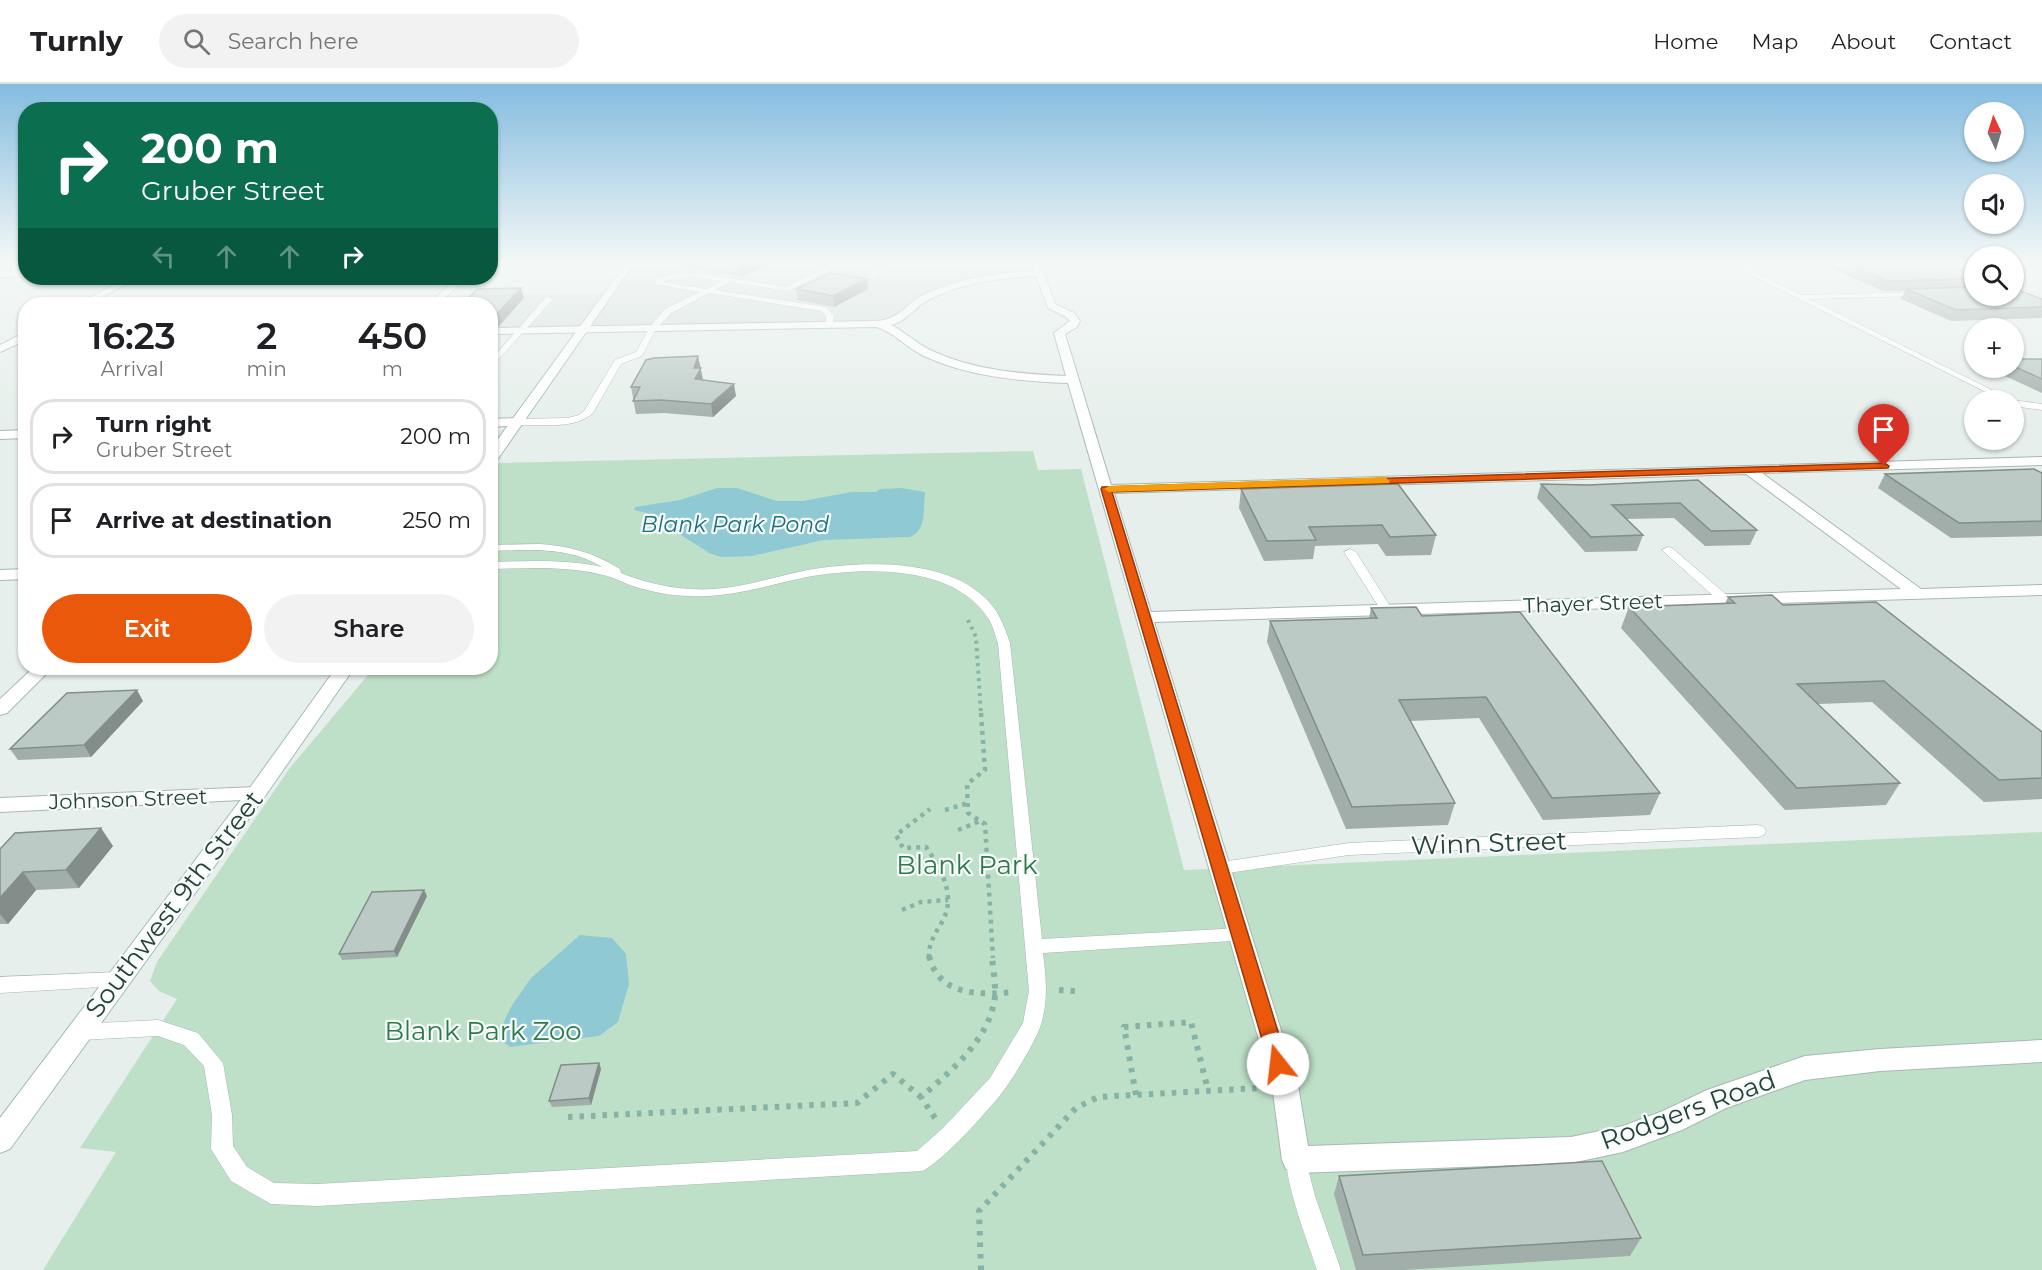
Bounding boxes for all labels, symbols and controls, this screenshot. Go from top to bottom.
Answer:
search box [159,14,579,68]
text: Turnly [30,24,123,58]
icon: search [180,25,213,58]
text: Search here [228,28,359,55]
text: Home [1653,29,1718,54]
text: Map [1751,29,1798,54]
text: About [1831,29,1896,54]
text: Contact [1929,29,2012,54]
north arrow [1964,102,2024,162]
map controls [1964,102,2024,450]
text: 200 m [141,122,279,174]
icon: right [42,126,120,204]
text: Gruber Street [141,174,325,207]
button: sound [1964,174,2024,234]
icon: left [147,240,180,273]
icon: ahead [210,240,243,273]
icon: ahead [273,240,306,273]
icon: right [336,240,369,273]
button: search [1964,246,2024,306]
text: 16:23 [89,314,176,358]
text: 2 [256,314,277,358]
text: 450 [358,314,427,358]
button: + [1964,318,2024,378]
text: Arrival [101,357,164,381]
text: min [247,357,287,381]
text: m [382,357,403,381]
button: − [1964,390,2024,450]
pin [1858,404,1909,466]
text: Turn right [96,411,211,438]
icon: arrive [1867,413,1900,446]
icon: right [45,420,78,453]
text: 200 m [400,423,471,450]
text: Gruber Street [96,438,232,462]
icon: arrive [45,504,78,537]
text: Arrive at destination [96,507,332,534]
text: 250 m [402,507,471,534]
water label: Blank Park Pond [641,511,829,538]
street label: Thayer Street [1523,588,1663,618]
button: Exit [42,594,252,663]
button: Share [264,594,474,663]
street label: Johnson Street [47,784,208,814]
street label: Southwest 9th Street [78,784,270,1024]
street label: Winn Street [1410,824,1568,862]
park label: Blank Park [896,849,1038,881]
park label: Blank Park Zoo [384,1015,582,1047]
position arrow [1246,1032,1310,1096]
street label: Rodgers Road [1596,1063,1780,1157]

